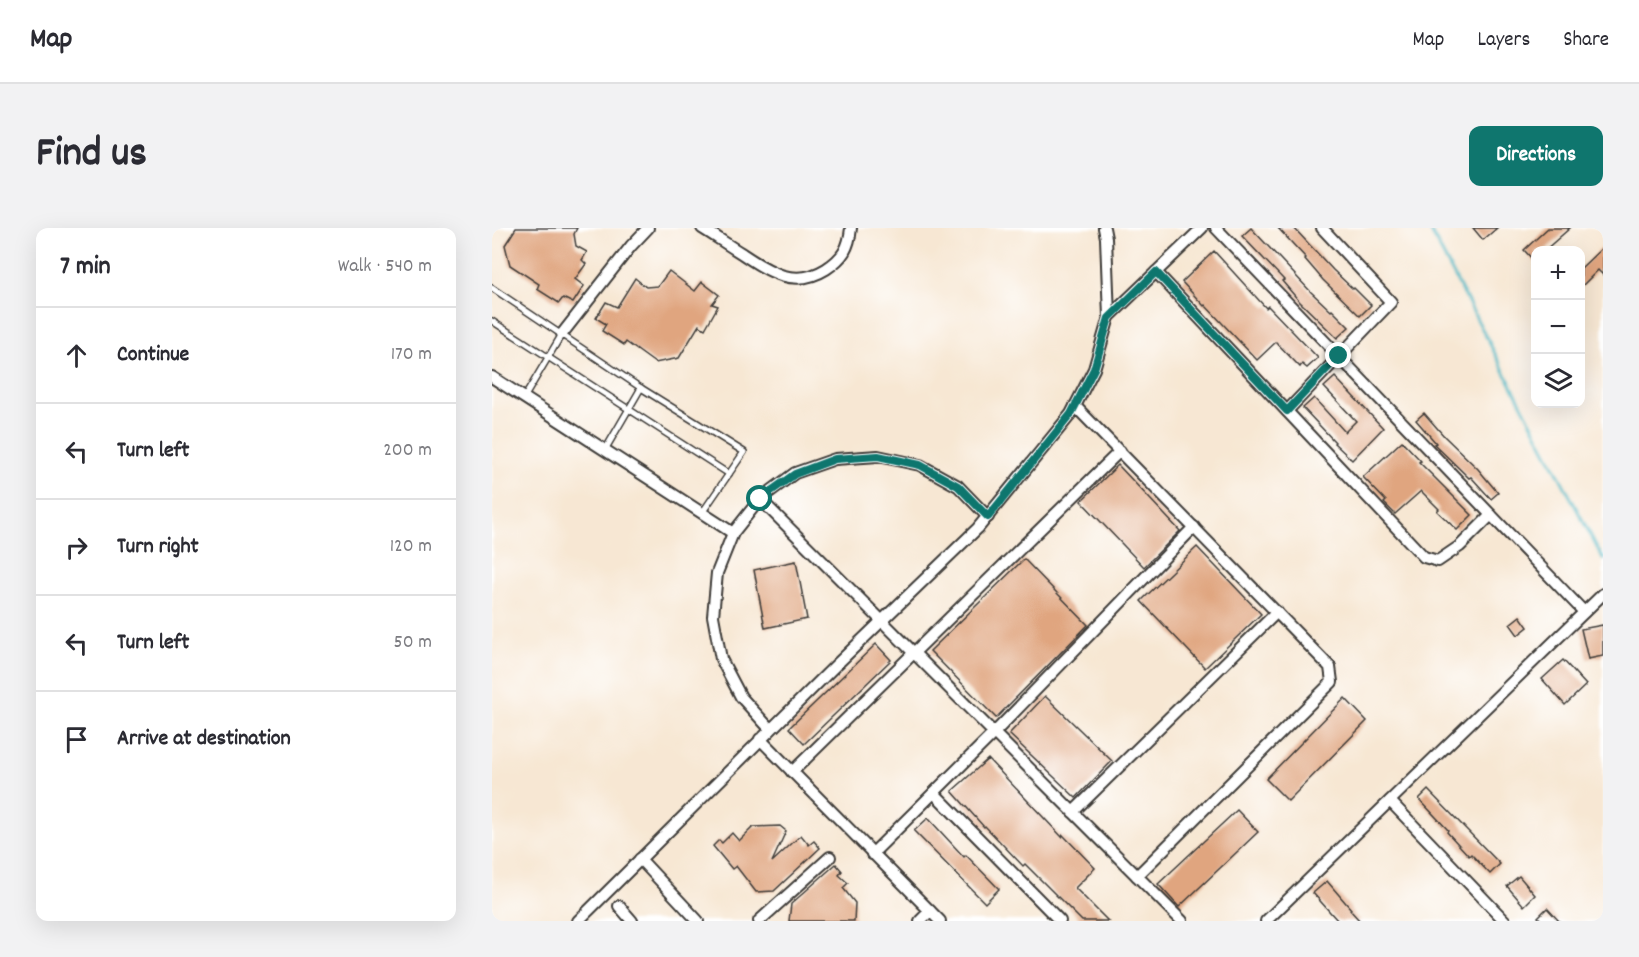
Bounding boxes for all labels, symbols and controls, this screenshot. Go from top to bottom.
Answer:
text: Map [30,21,72,61]
text: Map [1413,26,1444,56]
text: Layers [1477,26,1530,56]
text: Share [1563,26,1609,56]
text: Find us [36,126,147,186]
button: Directions [1469,126,1603,186]
map controls [1531,246,1585,408]
button: + [1531,246,1585,300]
text: 7 min [60,249,111,286]
text: Walk · 540 m [338,253,432,281]
button: − [1531,300,1585,354]
icon: ahead [60,339,93,372]
text: Continue [117,340,189,371]
text: 170 m [391,341,432,369]
route end [1325,342,1351,368]
button: layers [1531,354,1585,408]
icon: left [60,435,93,468]
text: Turn left [117,436,189,467]
text: 200 m [383,437,432,465]
route start [746,485,772,511]
icon: right [60,531,93,564]
text: Turn right [117,532,199,563]
text: 120 m [390,533,432,561]
icon: left [60,627,93,660]
text: Turn left [117,628,189,659]
text: 50 m [394,629,432,657]
icon: arrive [60,723,93,756]
text: Arrive at destination [117,724,291,755]

